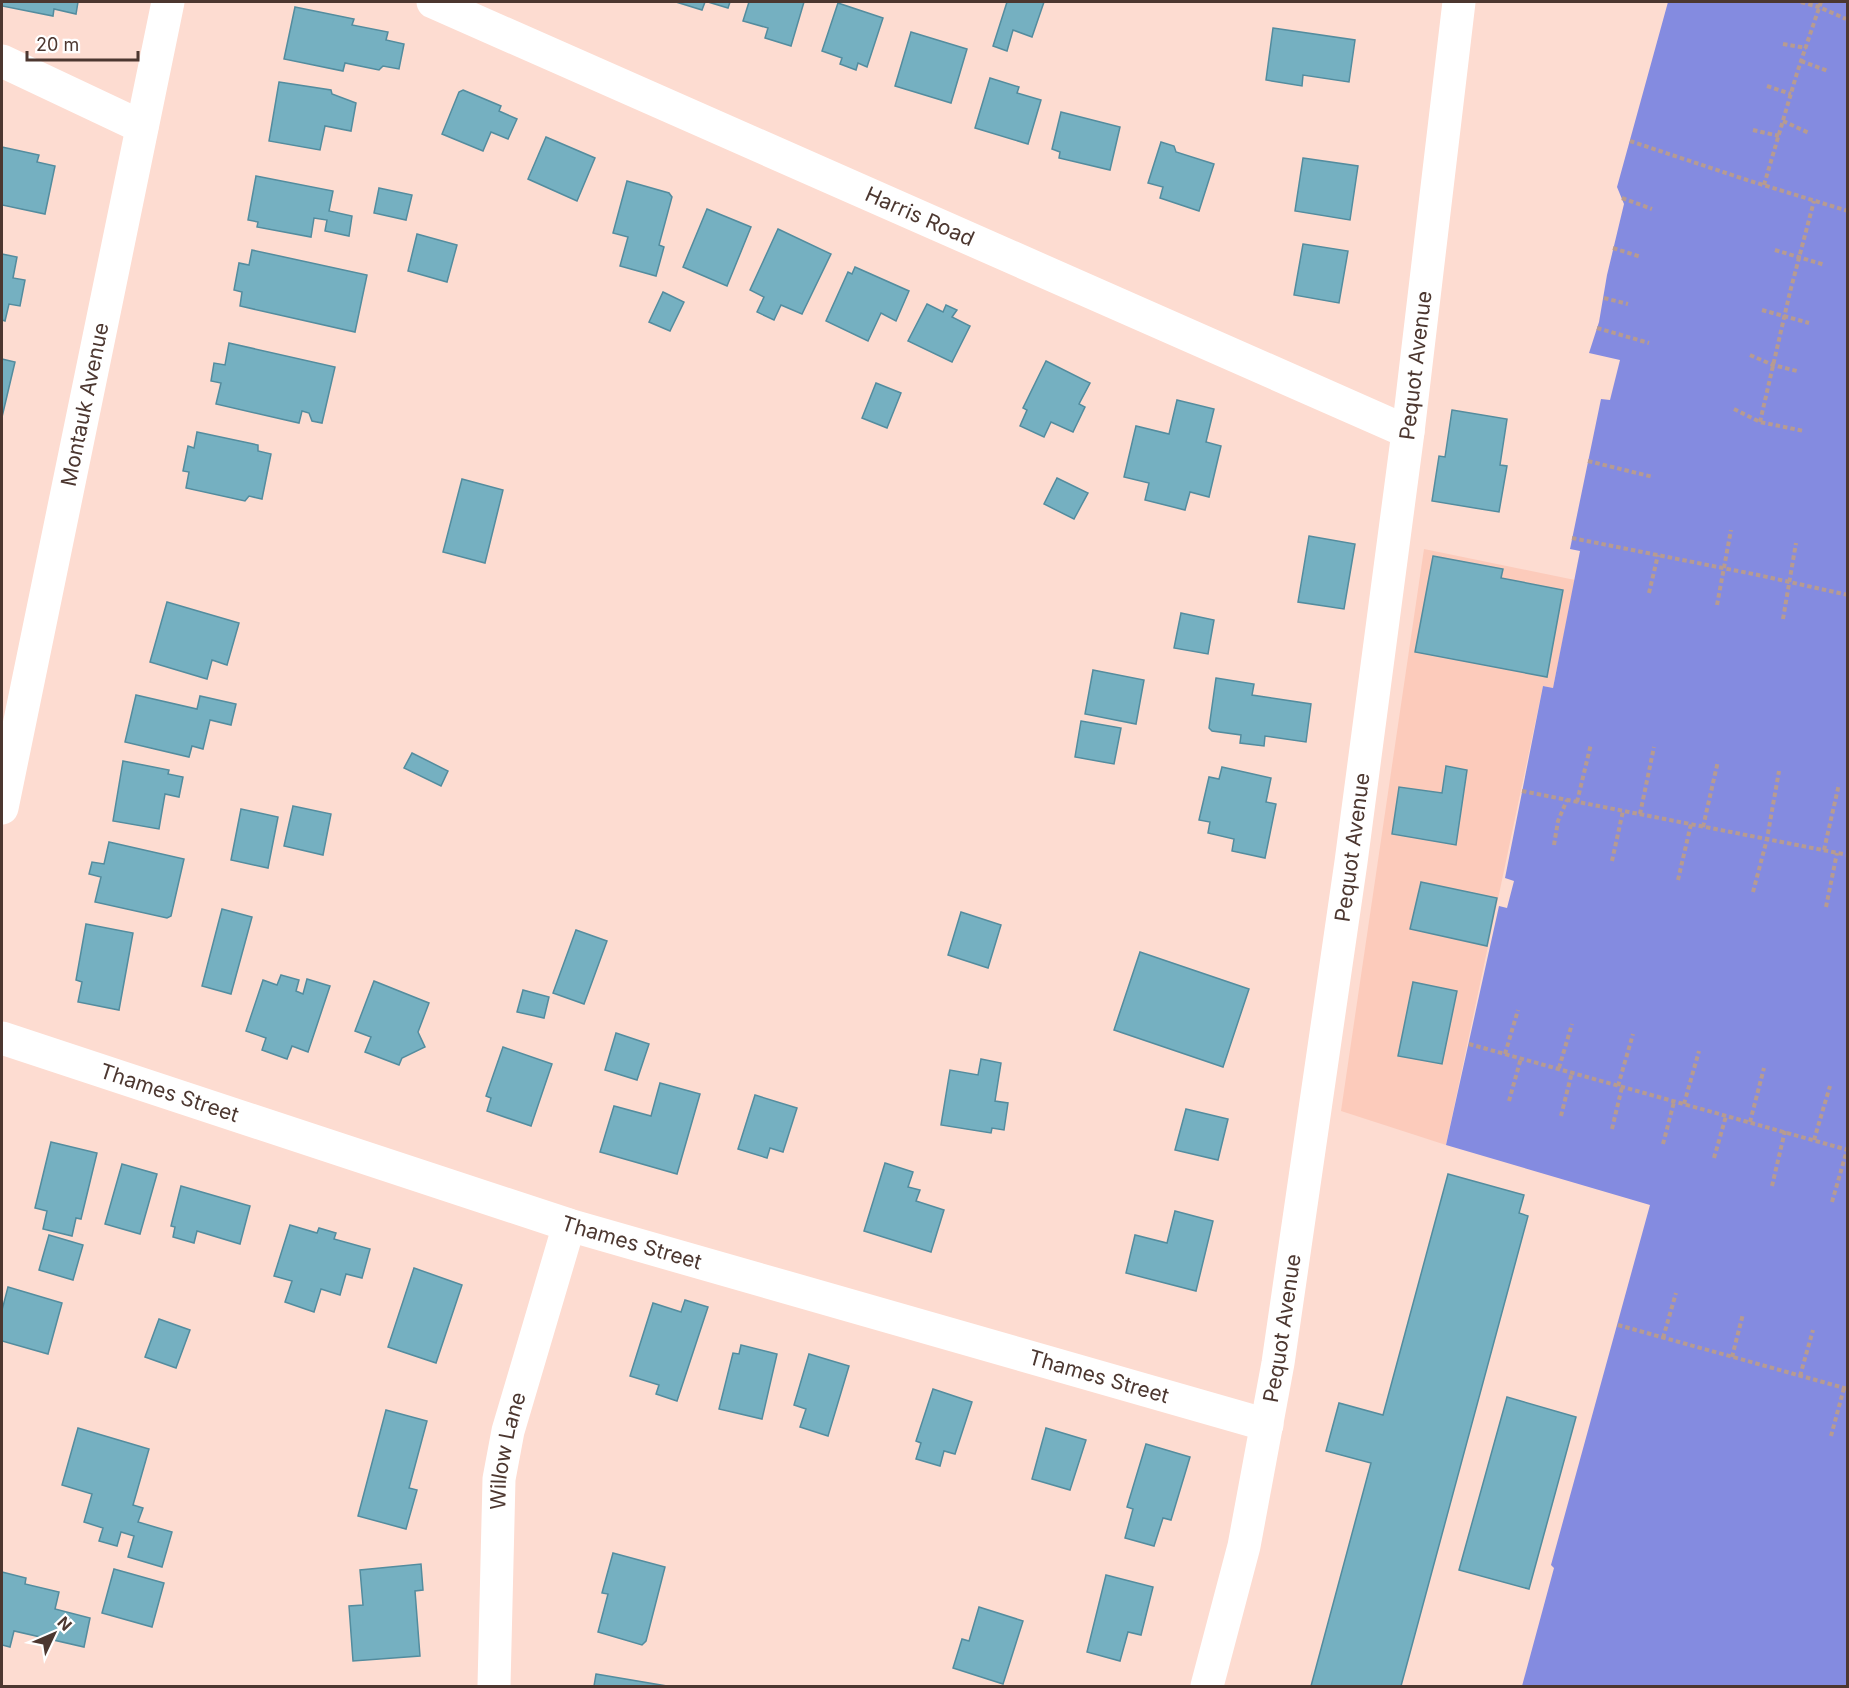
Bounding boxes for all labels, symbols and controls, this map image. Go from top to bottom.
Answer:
scale bar [27,24,138,62]
text: 20 m [36,34,79,55]
street label: Harris Road [862,181,978,251]
street label: Pequot Avenue [1394,289,1437,442]
street label: Montauk Avenue [56,320,114,488]
street label: Pequot Avenue [1329,771,1375,923]
street label: Thames Street [97,1058,242,1127]
street label: Thames Street [558,1210,705,1274]
street label: Pequot Avenue [1258,1252,1306,1404]
street label: Thames Street [1026,1344,1172,1408]
street label: Willow Lane [485,1389,531,1510]
north arrow [24,1604,84,1664]
text: N [53,1612,76,1635]

